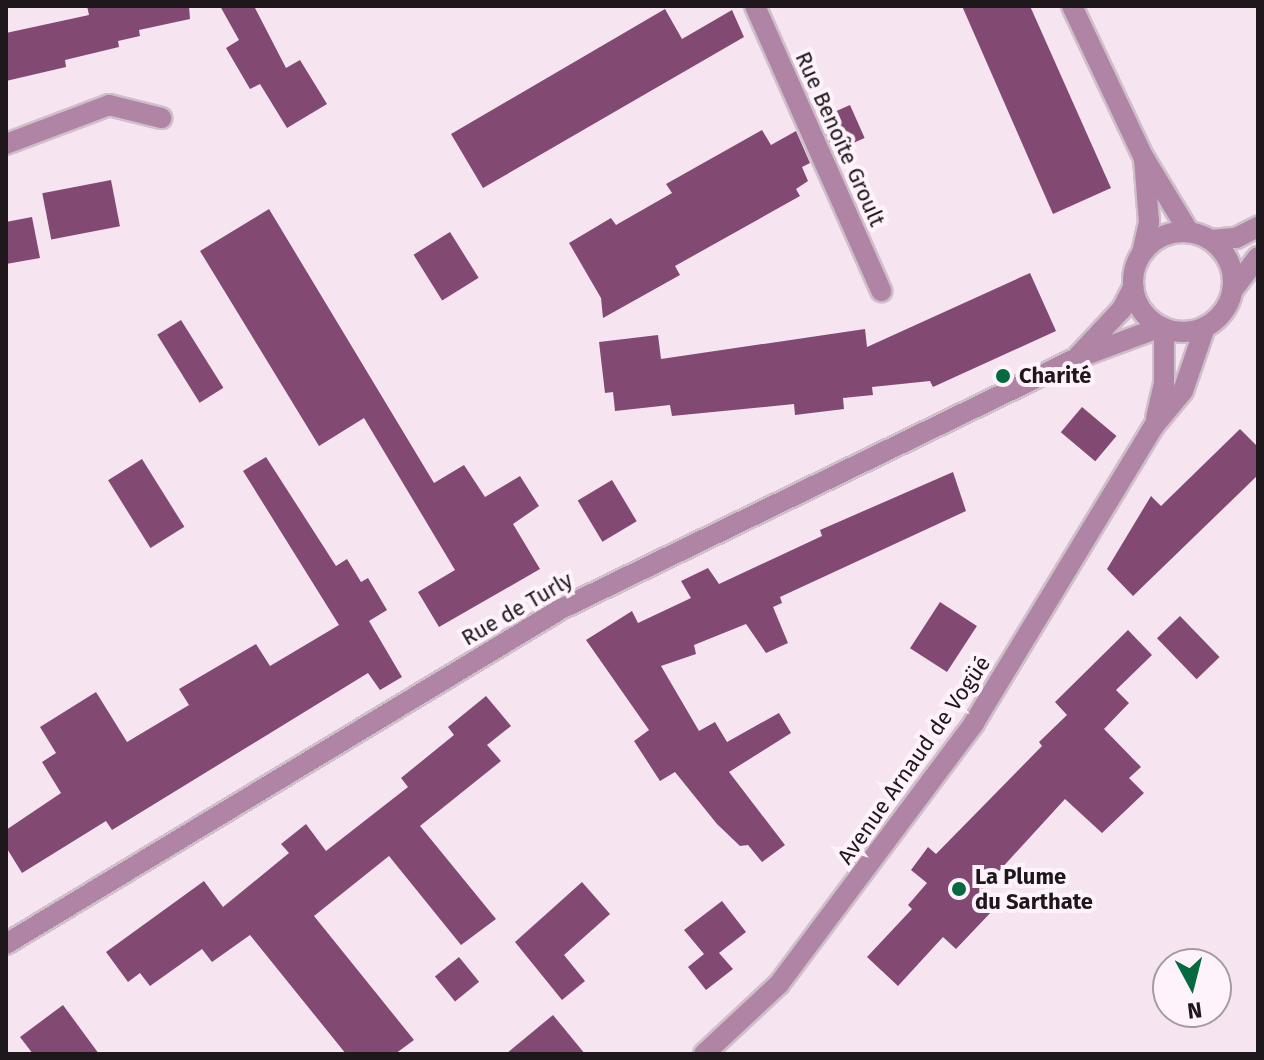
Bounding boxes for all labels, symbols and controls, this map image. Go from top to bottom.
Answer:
street label: Rue Benoîte Groult [790,48,890,230]
place label: Charité [1019,363,1091,389]
marker: Charité [994,367,1012,385]
street label: Rue de Turly [457,567,577,651]
street label: Avenue Arnaud de Vogüé [832,651,996,869]
place label: La Plume du Sarthate [975,863,1093,914]
marker: La Plume du Sarthate [950,880,968,898]
north arrow [1152,948,1232,1028]
text: N [1186,996,1204,1025]

